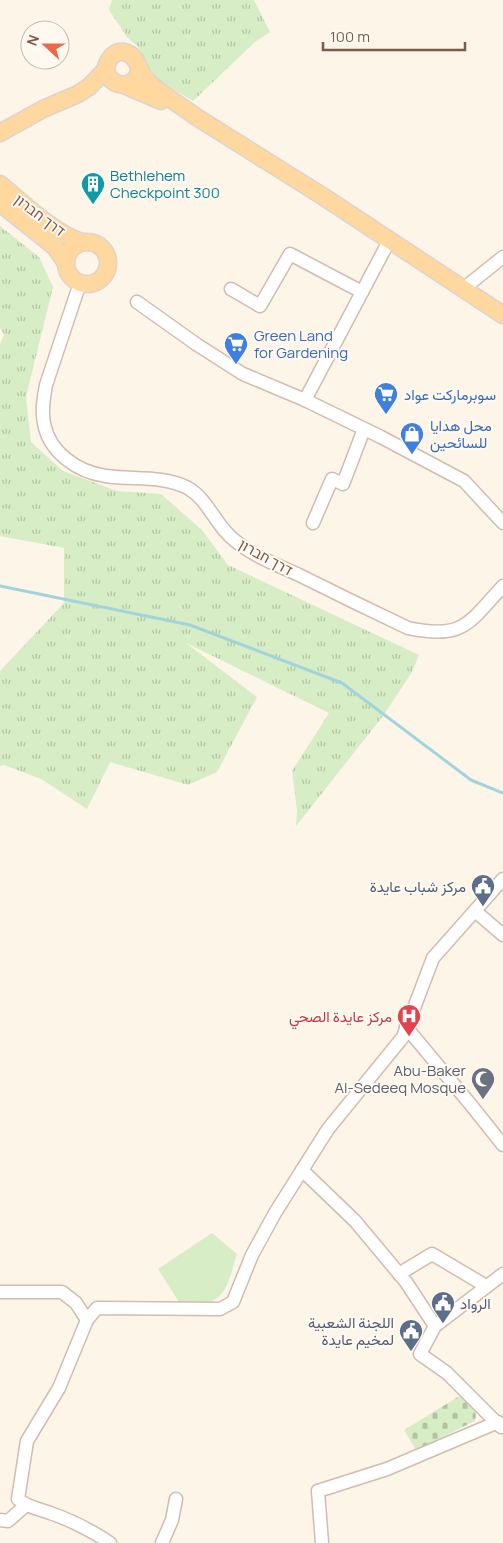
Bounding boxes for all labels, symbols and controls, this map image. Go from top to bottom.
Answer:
north arrow [20,20,70,70]
scale bar [323,20,466,52]
text: 100 m [330,26,370,47]
text: N [22,32,43,48]
place label: Bethlehem Checkpoint 300 [110,165,220,203]
building icon: Bethlehem Checkpoint 300 [80,171,106,205]
street label: דרך חברון [10,189,70,241]
place label: Green Land for Gardening [254,325,348,363]
supermarket icon: Green Land for Gardening [223,331,249,365]
supermarket icon: سوبرماركت عواد [373,381,399,415]
place label: سوبرماركت عواد [404,384,496,405]
place label: محل هدايا للسائحين [430,415,492,453]
shop icon: محل هدايا للسائحين [399,421,425,455]
street label: דרך חברון [235,534,297,581]
public building icon: مركز شباب عايدة [470,873,496,907]
place label: مركز شباب عايدة [370,876,466,897]
hospital icon: مركز عايدة الصحي [396,1003,422,1037]
place label: مركز عايدة الصحي [289,1006,392,1030]
place label: Abu-Baker Al-Sedeeq Mosque [335,1060,467,1098]
mosque icon: Abu-Baker Al-Sedeeq Mosque [470,1066,496,1100]
public building icon: الرواد [430,1290,456,1324]
place label: الرواد [460,1293,491,1314]
place label: اللجنة الشعبية لمخيم عايدة [308,1312,394,1350]
public building icon: اللجنة الشعبية لمخيم عايدة [398,1318,424,1352]

